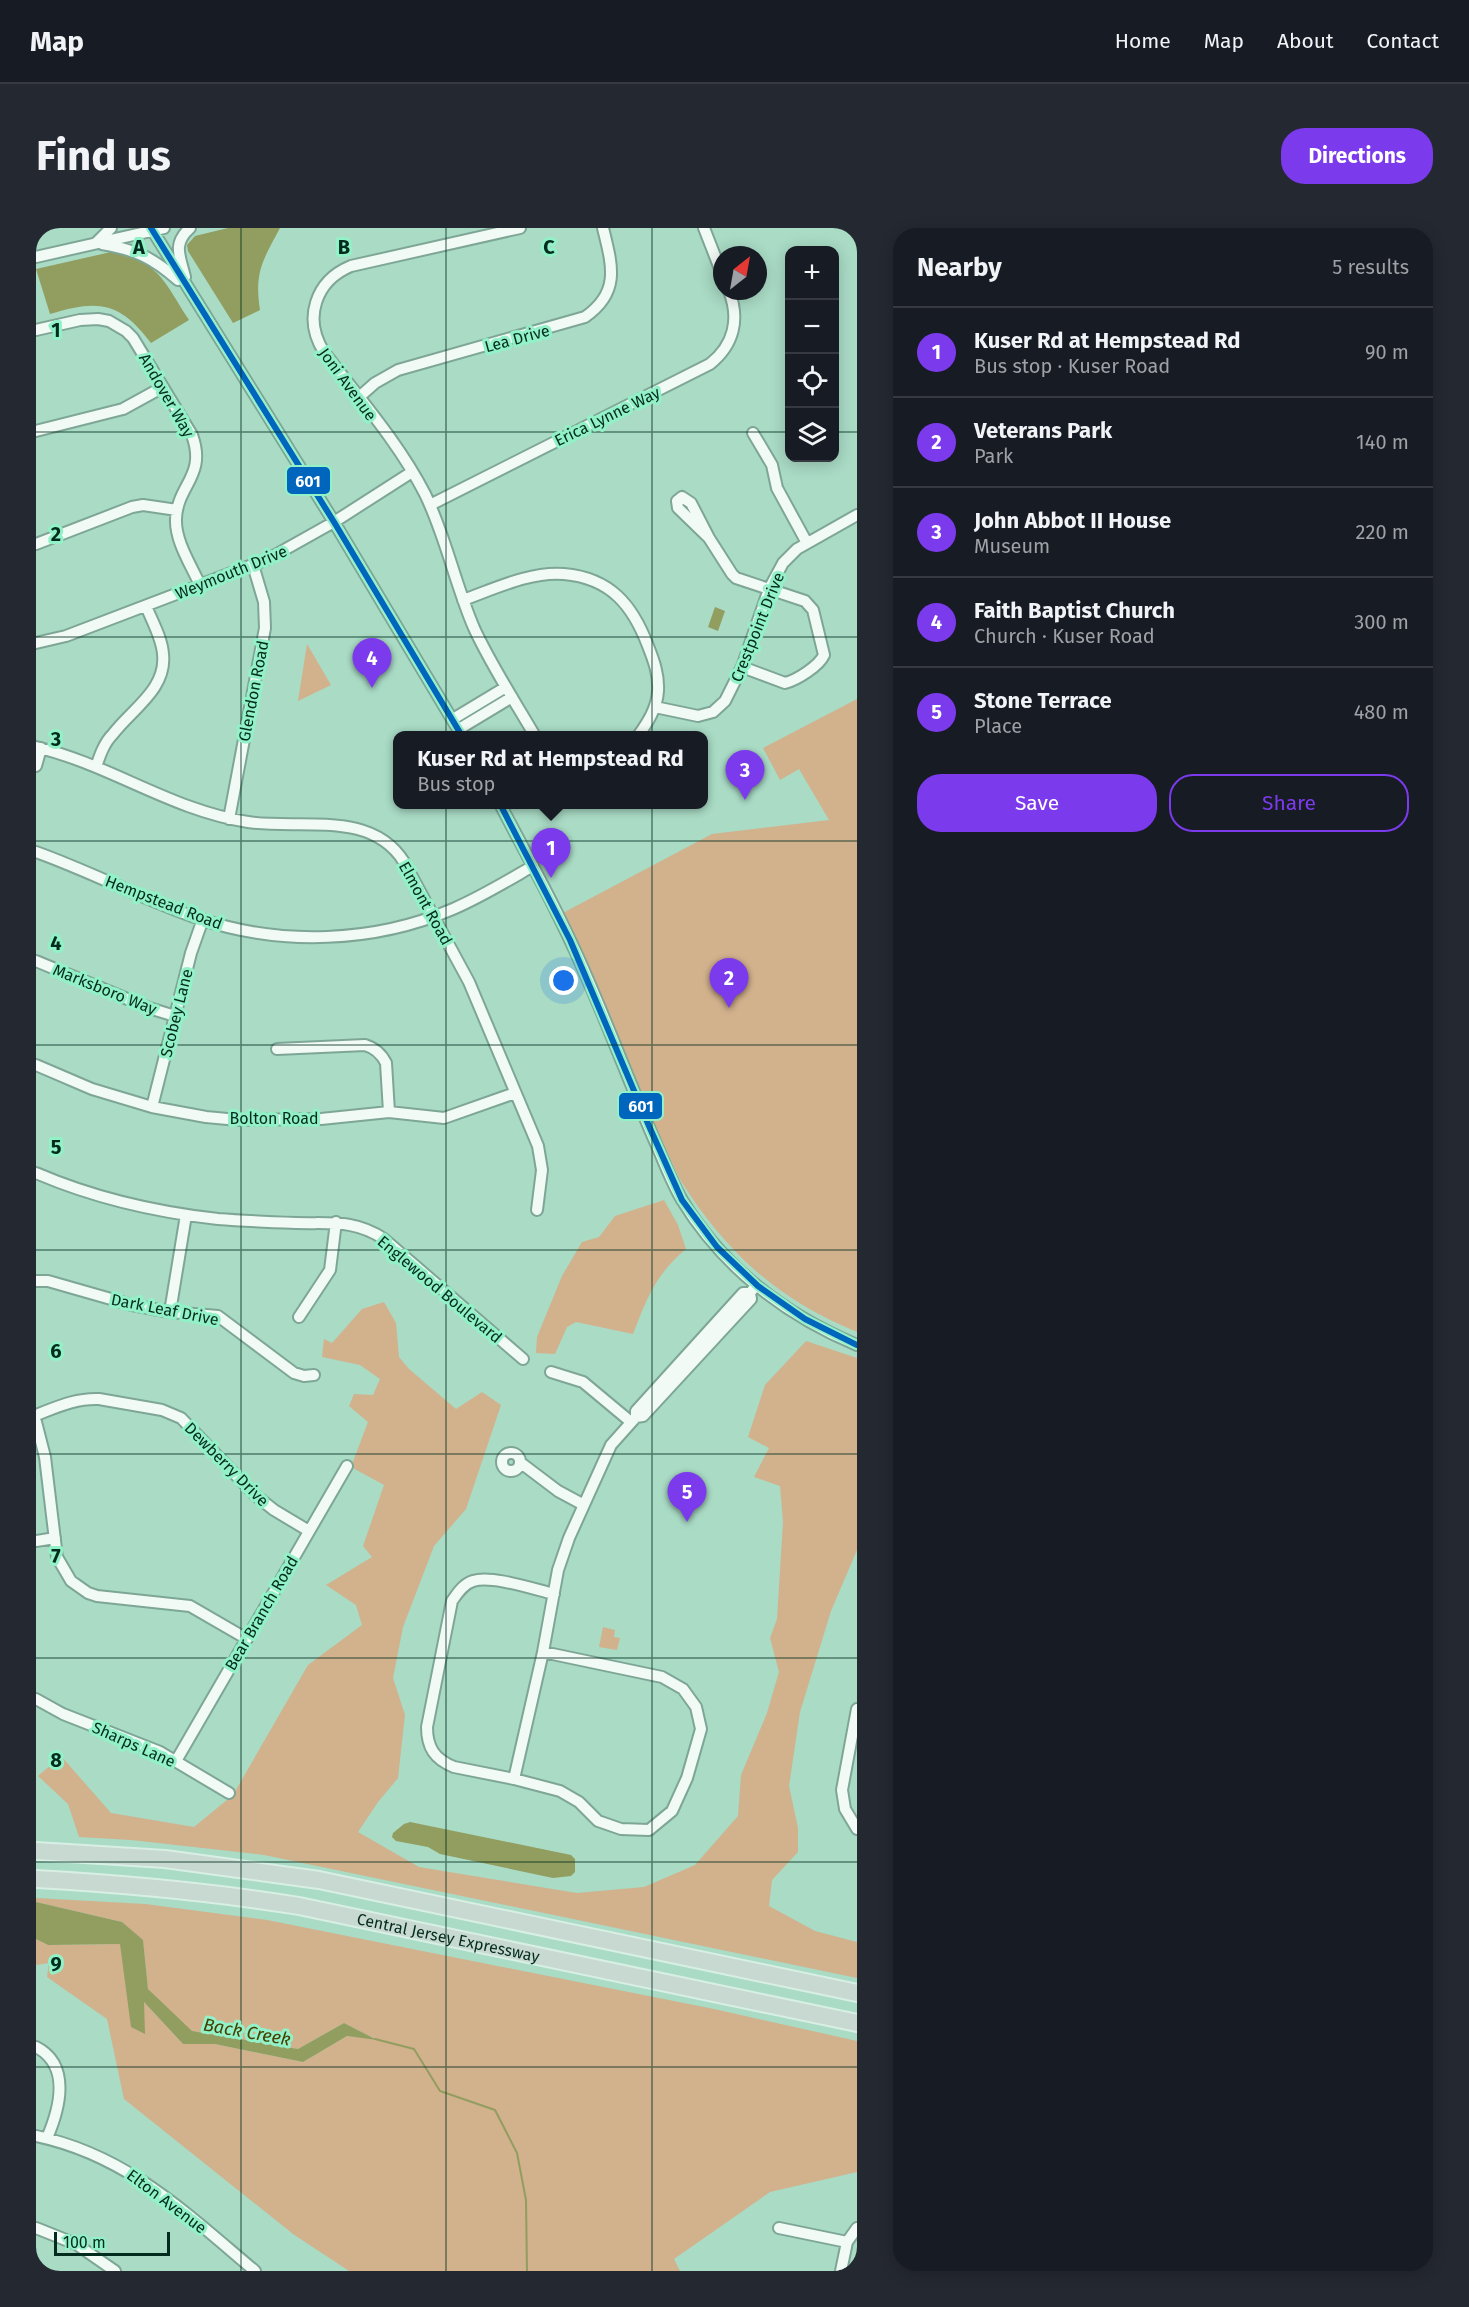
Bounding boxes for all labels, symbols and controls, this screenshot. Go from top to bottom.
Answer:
text: Map [30,25,84,58]
text: Home [1115,28,1171,54]
text: Map [1204,28,1244,54]
text: About [1277,28,1334,54]
text: Contact [1367,28,1439,54]
button: Directions [1281,128,1433,184]
text: Find us [36,131,171,181]
text: A [132,235,146,259]
text: B [338,235,350,259]
text: C [543,235,555,259]
north arrow [713,246,767,300]
map controls [785,246,839,462]
button: + [785,246,839,300]
text: Nearby [917,252,1002,283]
text: 5 results [1332,255,1409,279]
button: − [785,300,839,354]
text: 1 [51,318,61,342]
street label: Lea Drive [483,321,552,356]
text: Kuser Rd at Hempstead Rd [974,327,1241,354]
text: 1 [932,340,941,364]
text: 90 m [1365,340,1409,364]
street label: Joni Avenue [315,344,380,424]
street label: Andover Way [135,350,198,441]
button: locate [785,354,839,408]
text: Bus stop · Kuser Road [974,354,1170,378]
street label: Erica Lynne Way [551,383,663,450]
button: layers [785,408,839,462]
text: Veterans Park [974,417,1112,444]
text: 2 [931,430,942,454]
text: 140 m [1356,430,1409,454]
text: Park [974,444,1013,468]
line badge: 601 [286,466,331,495]
text: 601 [295,472,321,491]
text: John Abbot II House [974,507,1171,534]
text: 3 [931,520,942,544]
text: 220 m [1356,520,1409,544]
text: 2 [51,522,61,546]
text: Museum [974,534,1050,558]
street label: Weymouth Drive [173,541,290,604]
street label: Crestpoint Drive [727,570,788,685]
text: Faith Baptist Church [974,597,1175,624]
text: 4 [931,610,942,634]
text: 300 m [1354,610,1409,634]
text: Church · Kuser Road [974,624,1155,648]
pin: 4 [352,638,392,688]
street label: Glendon Road [234,639,273,743]
text: Stone Terrace [974,687,1112,714]
text: 5 [931,700,942,724]
text: 480 m [1354,700,1409,724]
text: Place [974,714,1022,738]
text: 3 [50,727,61,751]
popup [393,731,708,809]
text: Kuser Rd at Hempstead Rd [417,745,684,772]
pin: 3 [726,750,764,800]
text: Bus stop [417,772,496,796]
button: Save [917,774,1157,832]
button: Share [1169,774,1409,832]
pin: 1 [532,828,570,878]
street label: Elmont Road [395,858,456,948]
street label: Hempstead Road [103,871,225,934]
text: 4 [50,931,62,955]
pin: 2 [710,958,748,1008]
street label: Marksboro Way [50,960,160,1019]
your location [549,966,578,995]
street label: Scobey Lane [156,967,197,1059]
line badge: 601 [618,1092,663,1120]
text: 601 [628,1097,654,1116]
street label: Bolton Road [229,1109,319,1128]
text: 5 [51,1135,62,1159]
street label: Englewood Boulevard [374,1232,506,1347]
street label: Dark Leaf Drive [109,1290,220,1329]
text: 6 [50,1339,62,1363]
street label: Dewberry Drive [181,1418,273,1510]
pin: 5 [668,1472,706,1522]
text: 7 [51,1544,61,1568]
street label: Bear Branch Road [221,1553,302,1674]
street label: Sharps Lane [89,1718,178,1771]
text: 8 [50,1748,62,1772]
street label: Central Jersey Expressway [355,1909,541,1966]
text: 9 [50,1952,62,1976]
water label: Back Creek [202,2013,293,2051]
street label: Elton Avenue [123,2165,210,2237]
scale bar [54,2229,170,2256]
text: 100 m [63,2233,106,2252]

